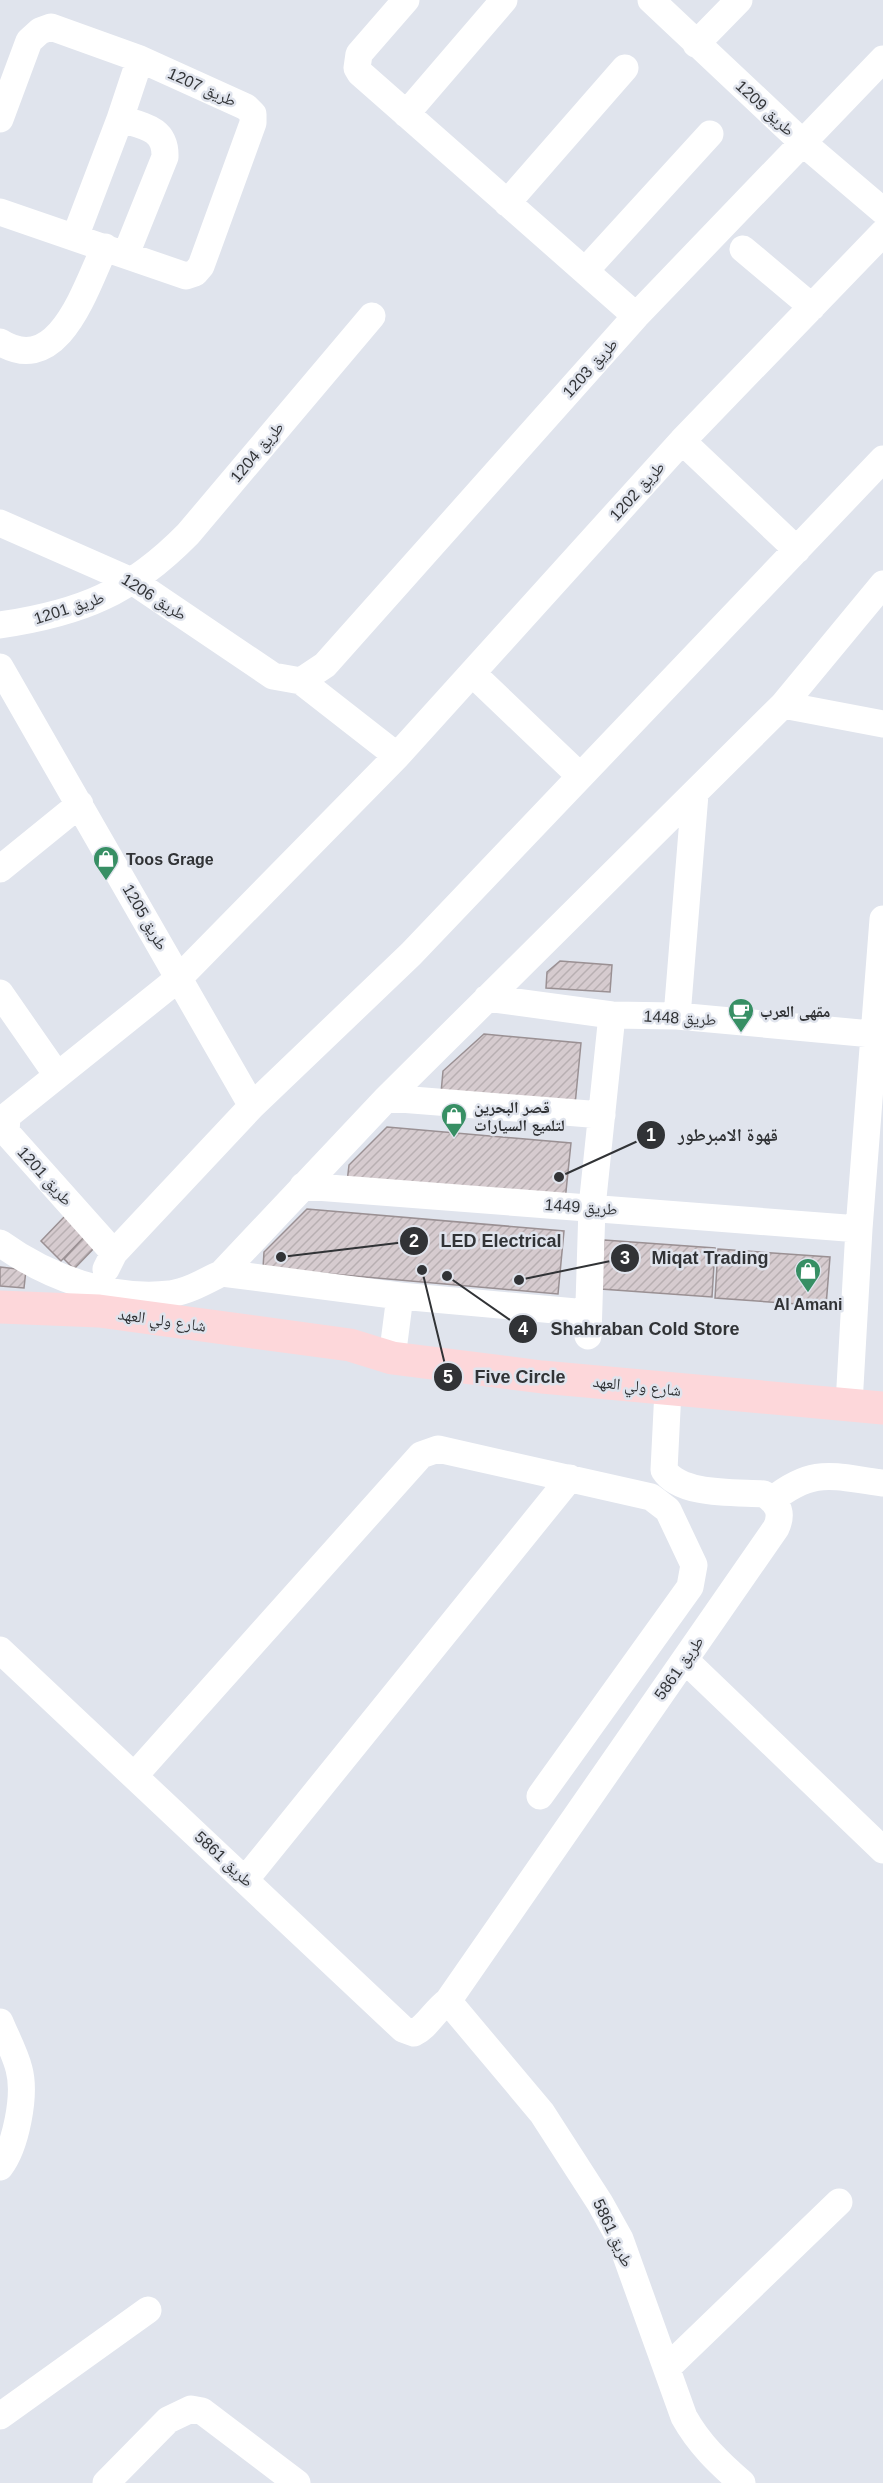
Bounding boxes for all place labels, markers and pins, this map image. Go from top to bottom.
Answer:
shop icon: Toos Grage [91,844,121,882]
place label: Toos Grage [126,851,214,868]
cafe icon: مقهى العرب [726,996,756,1034]
place label: مقهى العرب [760,1003,830,1021]
place label: قصر البحرين لتلميع السيارات [474,1099,565,1136]
shop icon: قصر البحرين لتلميع السيارات [439,1101,469,1139]
callout: قهوة الامبرطور [636,1117,790,1153]
callout: LED Electrical [399,1223,574,1259]
callout: Miqat Trading [610,1240,781,1276]
shop icon: Al Amani [793,1256,823,1294]
place label: Al Amani [774,1296,842,1313]
callout: Shahraban Cold Store [508,1311,751,1347]
callout: Five Circle [433,1359,578,1395]

